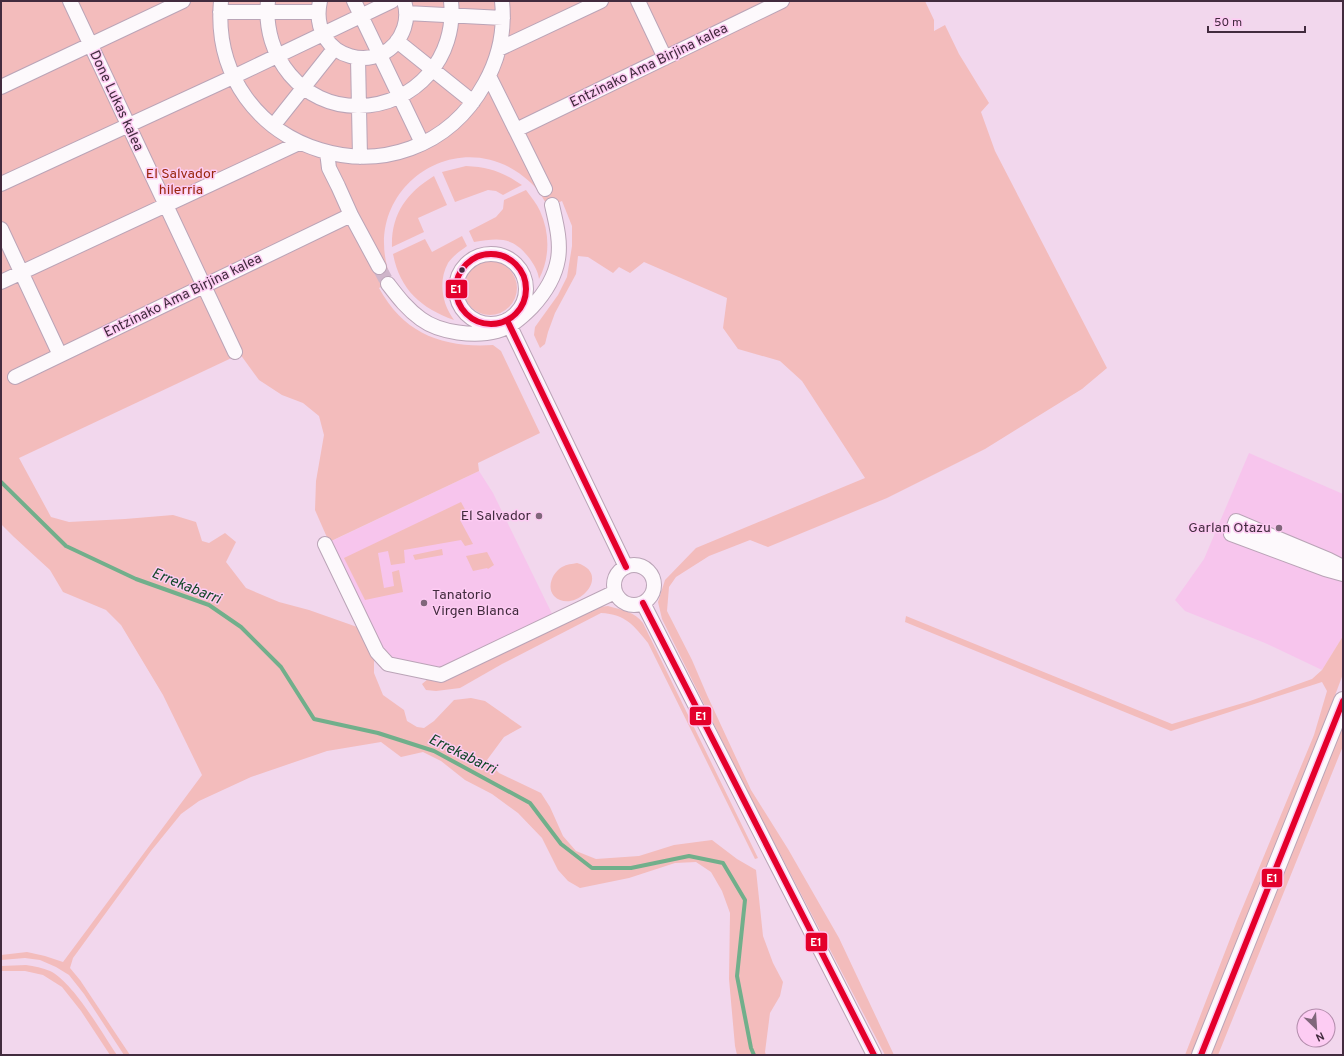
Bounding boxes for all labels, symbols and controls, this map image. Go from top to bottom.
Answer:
scale bar [1208,8,1305,34]
text: 50 m [1214,15,1242,31]
street label: Entzinako Ama Birjina kalea [567,20,731,112]
street label: Done Lukas kalea [85,48,147,154]
park label: El Salvador hilerria [146,166,217,199]
street label: Entzinako Ama Birjina kalea [101,250,265,342]
unlabelled marker [457,265,467,275]
line badge: E1 [445,279,468,299]
text: E1 [450,283,462,297]
place label: El Salvador [461,508,532,525]
marker: El Salvador [534,511,544,521]
place label: Garlan Otazu [1188,520,1271,537]
marker: Garlan Otazu [1274,523,1284,533]
water label: Errekabarri [149,565,225,610]
place label: Tanatorio Virgen Blanca [432,587,519,620]
marker: Tanatorio Virgen Blanca [419,598,429,608]
line badge: E1 [689,706,712,726]
text: E1 [695,710,707,724]
water label: Errekabarri [425,730,500,780]
line badge: E1 [1261,868,1283,888]
text: E1 [1266,872,1278,886]
line badge: E1 [805,932,828,952]
text: E1 [810,936,822,950]
north arrow [1296,1008,1336,1048]
text: N [1313,1028,1326,1044]

